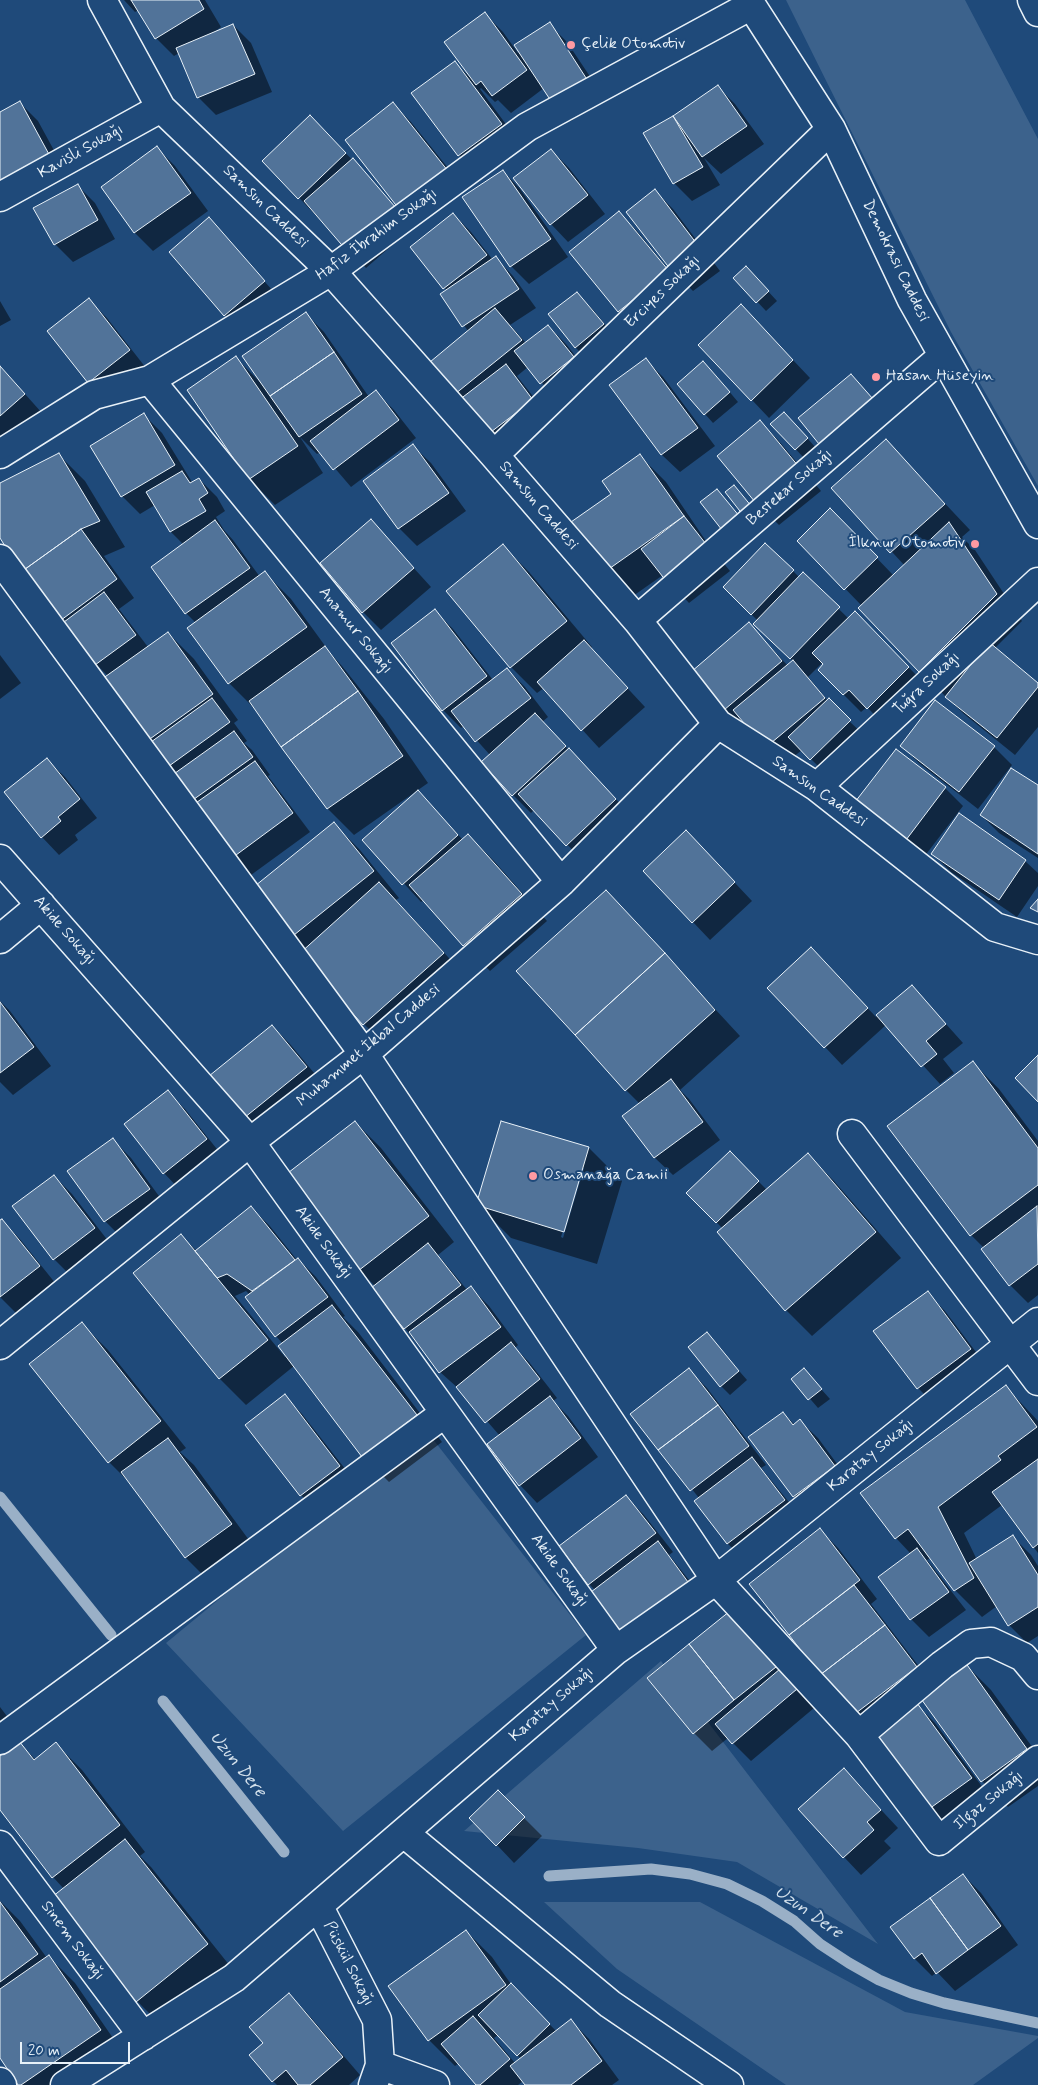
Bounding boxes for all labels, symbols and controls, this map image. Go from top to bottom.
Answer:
place label: Çelik Otomotiv [581,35,685,55]
marker: Çelik Otomotiv [565,39,577,51]
street label: Kavisli Sokağı [35,121,127,183]
street label: Samsun Caddesi [218,161,312,253]
street label: Hafız İbrahim Sokağı [313,185,441,285]
street label: Demokrasi Caddesi [857,197,933,325]
street label: Erciyes Sokağı [621,251,705,333]
place label: Hasan Hüseyin [886,367,994,387]
marker: Hasan Hüseyin [870,371,882,383]
street label: Bestekar Sokağı [743,445,837,531]
street label: Samsun Caddesi [494,458,582,554]
place label: İlknur Otomotiv [848,534,965,554]
marker: İlknur Otomotiv [969,538,981,550]
street label: Anamur Sokağı [314,584,396,678]
street label: Tuğra Sokağı [890,648,964,720]
street label: Samsun Caddesi [768,752,870,832]
street label: Akide Sokağı [29,892,99,970]
street label: Muhammet İkbal Caddesi [293,980,445,1112]
place label: Osmanağa Camii [543,1166,668,1186]
marker: Osmanağa Camii [527,1170,539,1182]
street label: Akide Sokağı [290,1203,356,1283]
street label: Karatay Sokağı [824,1415,918,1497]
street label: Akide Sokağı [526,1531,592,1611]
street label: Karatay Sokağı [506,1663,598,1747]
water label: Uzun Dere [204,1728,270,1802]
street label: Ilgaz Sokağı [950,1767,1028,1835]
water label: Uzun Dere [770,1882,846,1944]
street label: Sinem Sokağı [36,1898,108,1984]
street label: Püskül Sokağı [318,1918,378,2010]
scale bar [22,2032,132,2064]
text: 20 m [28,2041,60,2061]

